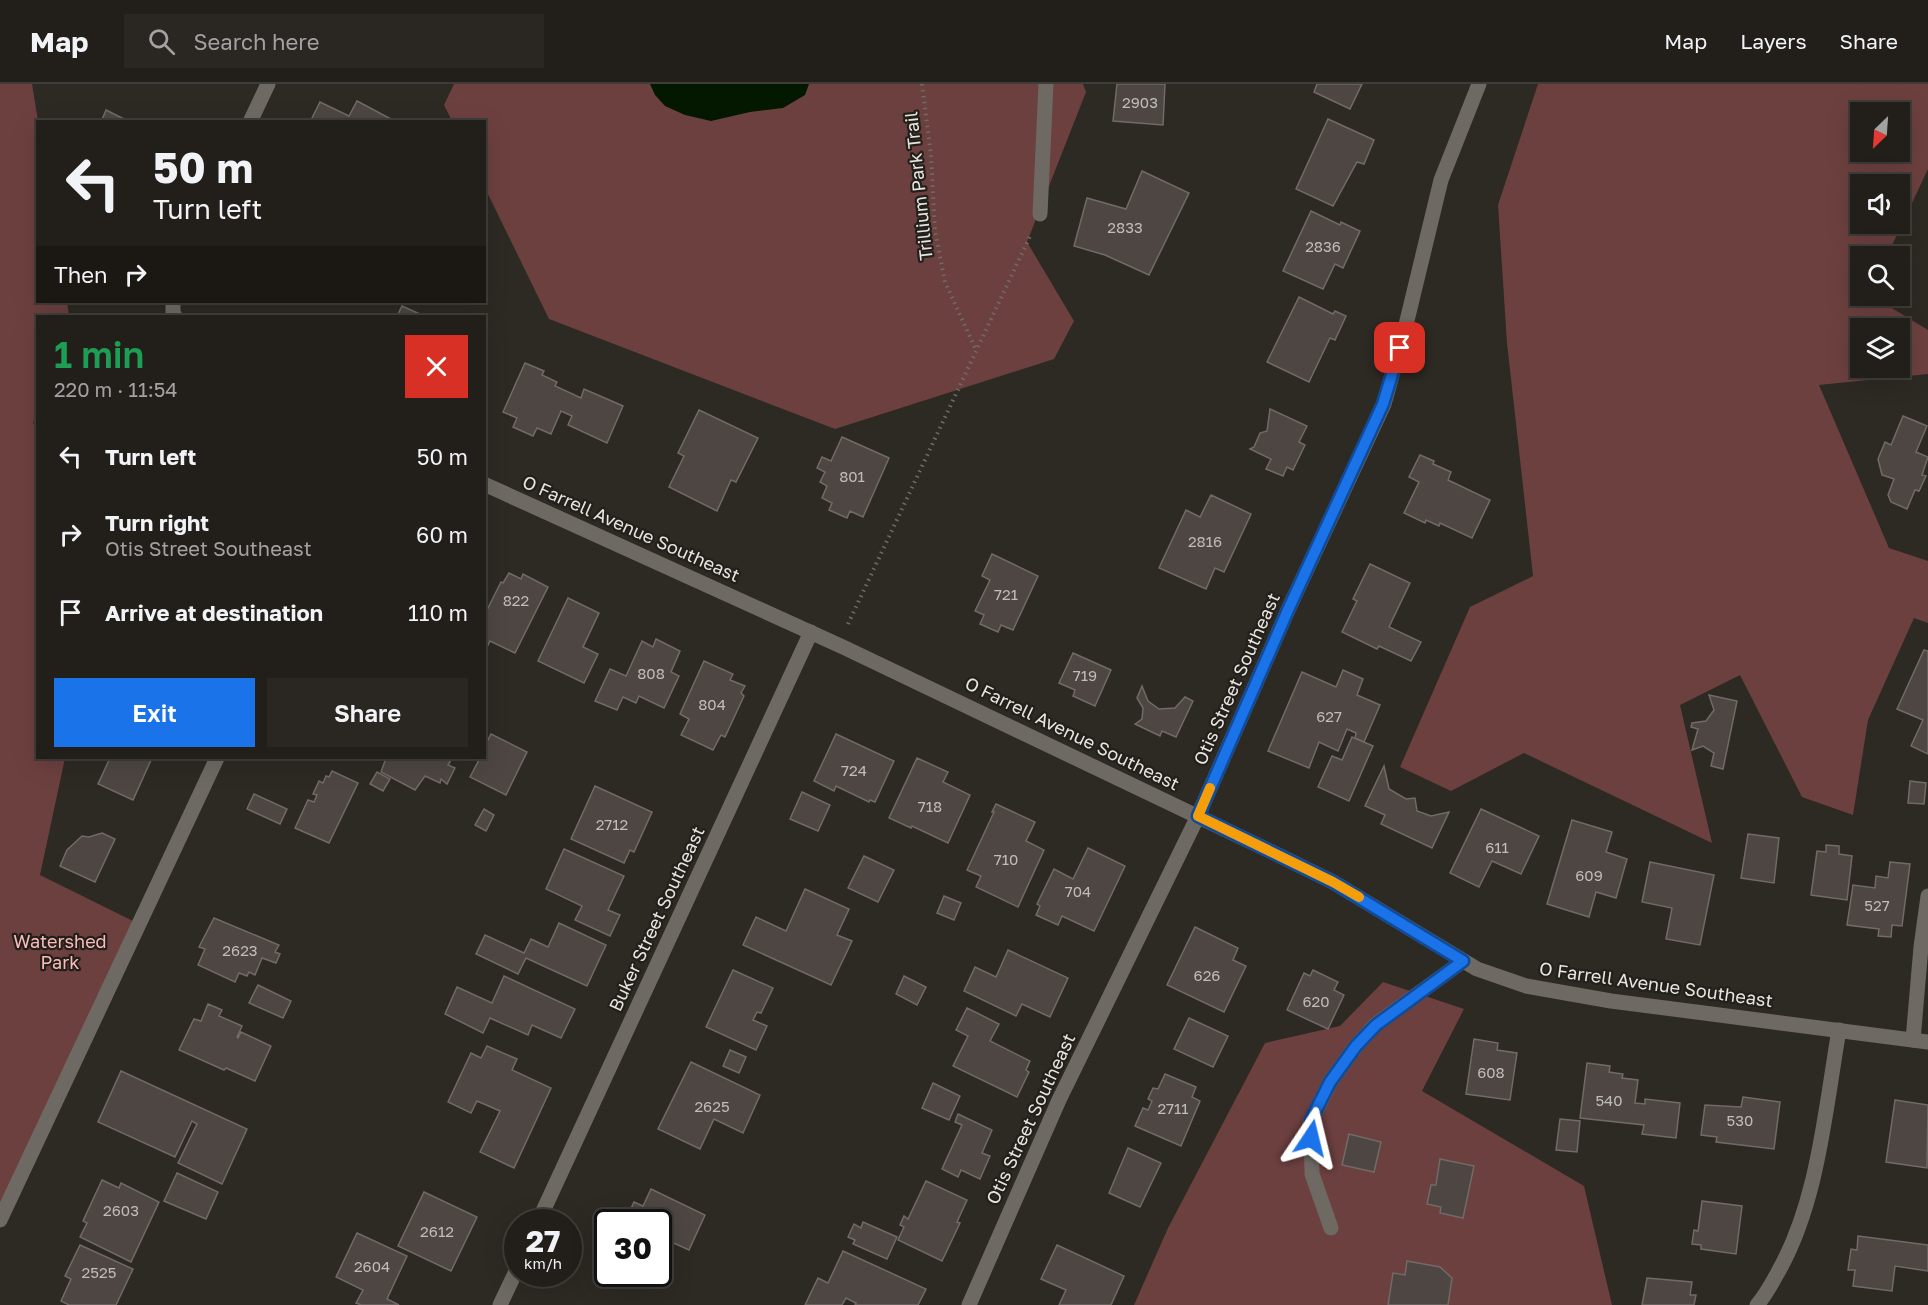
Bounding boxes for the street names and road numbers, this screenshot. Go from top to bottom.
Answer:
street label: Trillium Park Trail [899,110,937,262]
street label: O Farrell Avenue Southeast [519,470,743,586]
street label: Otis Street Southeast [1188,589,1284,768]
street label: O Farrell Avenue Southeast [962,672,1183,795]
street label: Buker Street Southeast [604,823,709,1014]
street label: O Farrell Avenue Southeast [1538,957,1774,1011]
street label: Otis Street Southeast [981,1030,1079,1208]

